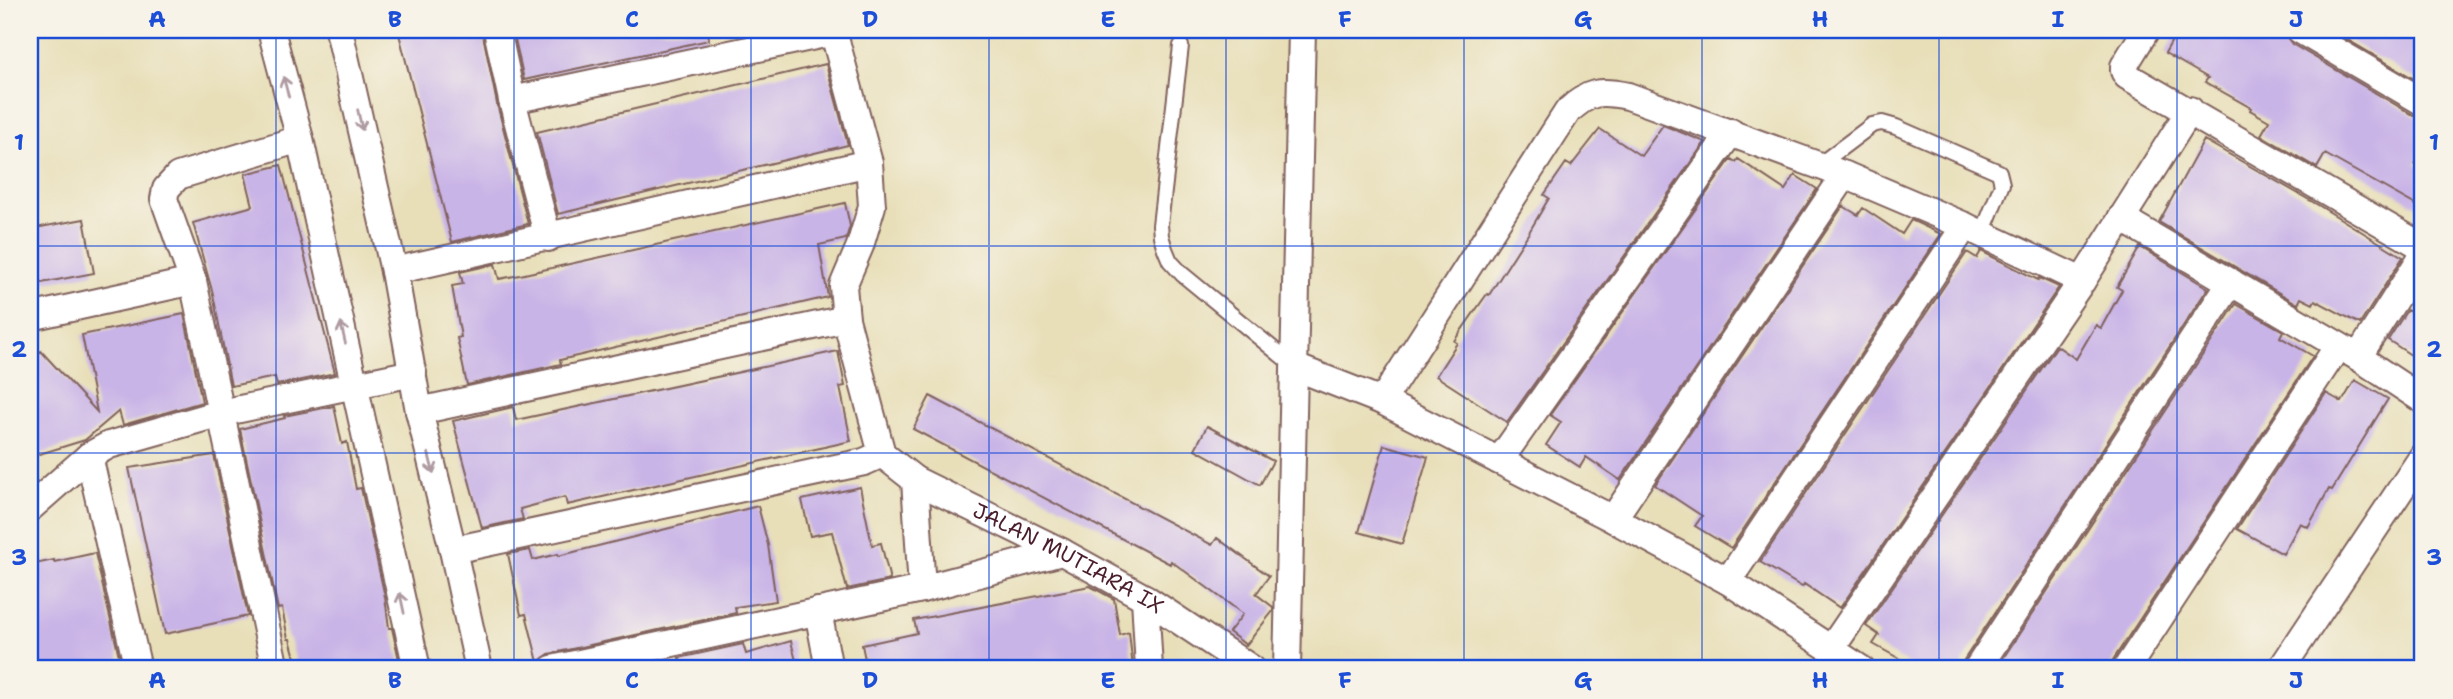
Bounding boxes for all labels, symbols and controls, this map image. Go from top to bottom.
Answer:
text: A [148,4,166,34]
text: B [388,4,402,34]
text: C [625,4,639,34]
text: D [862,4,878,34]
text: E [1100,4,1116,34]
text: F [1338,4,1352,34]
text: G [1574,4,1593,34]
text: H [1812,4,1828,34]
text: I [2052,4,2065,34]
text: J [2289,4,2303,34]
one-way arrow [279,76,292,99]
one-way arrow [353,108,367,131]
text: 1 [14,127,24,157]
text: 1 [2429,127,2439,157]
one-way arrow [336,322,349,344]
text: 2 [11,334,27,364]
text: 2 [2426,334,2442,364]
one-way arrow [425,451,438,474]
street label: JALAN MUTIARA IX [968,496,1169,620]
text: 3 [11,542,27,572]
text: 3 [2426,542,2442,572]
one-way arrow [395,592,409,615]
text: A [148,665,166,695]
text: B [388,665,402,695]
text: C [625,665,639,695]
text: D [862,665,878,695]
text: E [1100,665,1116,695]
text: F [1338,665,1352,695]
text: G [1574,665,1593,695]
text: H [1812,665,1828,695]
text: I [2052,665,2065,695]
text: J [2289,665,2303,695]

